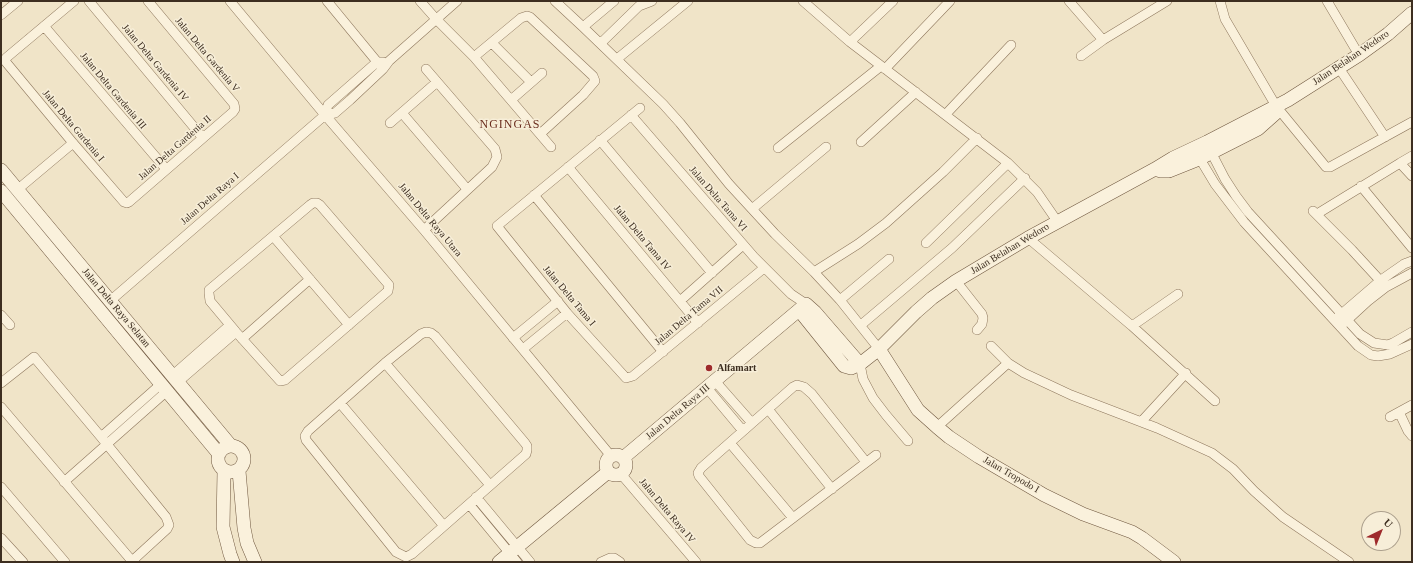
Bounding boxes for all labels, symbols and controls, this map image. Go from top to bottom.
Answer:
street label: Jalan Delta Gardenia V [172,15,242,95]
street label: Jalan Delta Gardenia IV [119,22,191,104]
street label: Jalan Belahan Wedoro [1310,28,1392,88]
street label: Jalan Delta Gardenia III [77,50,149,132]
street label: Jalan Delta Gardenia I [40,88,106,164]
street label: Jalan Delta Gardenia II [136,113,214,183]
district label: NGINGAS [480,118,540,132]
street label: Jalan Delta Tama VI [686,164,750,234]
street label: Jalan Delta Raya I [178,170,242,228]
street label: Jalan Delta Raya Utara [396,181,464,259]
street label: Jalan Delta Tama IV [611,203,673,273]
street label: Jalan Belahan Wedoro [968,221,1052,277]
street label: Jalan Delta Tama I [540,263,598,329]
street label: Jalan Delta Raya Selatan [79,266,153,350]
street label: Jalan Delta Tama VII [652,284,726,348]
place label: Alfamart [717,362,756,374]
marker: Alfamart [704,363,714,373]
street label: Jalan Delta Raya III [643,382,713,442]
street label: Jalan Tropodo I [981,454,1041,496]
street label: Jalan Delta Raya IV [636,476,698,546]
north arrow [1361,511,1401,551]
text: U [1381,516,1395,530]

